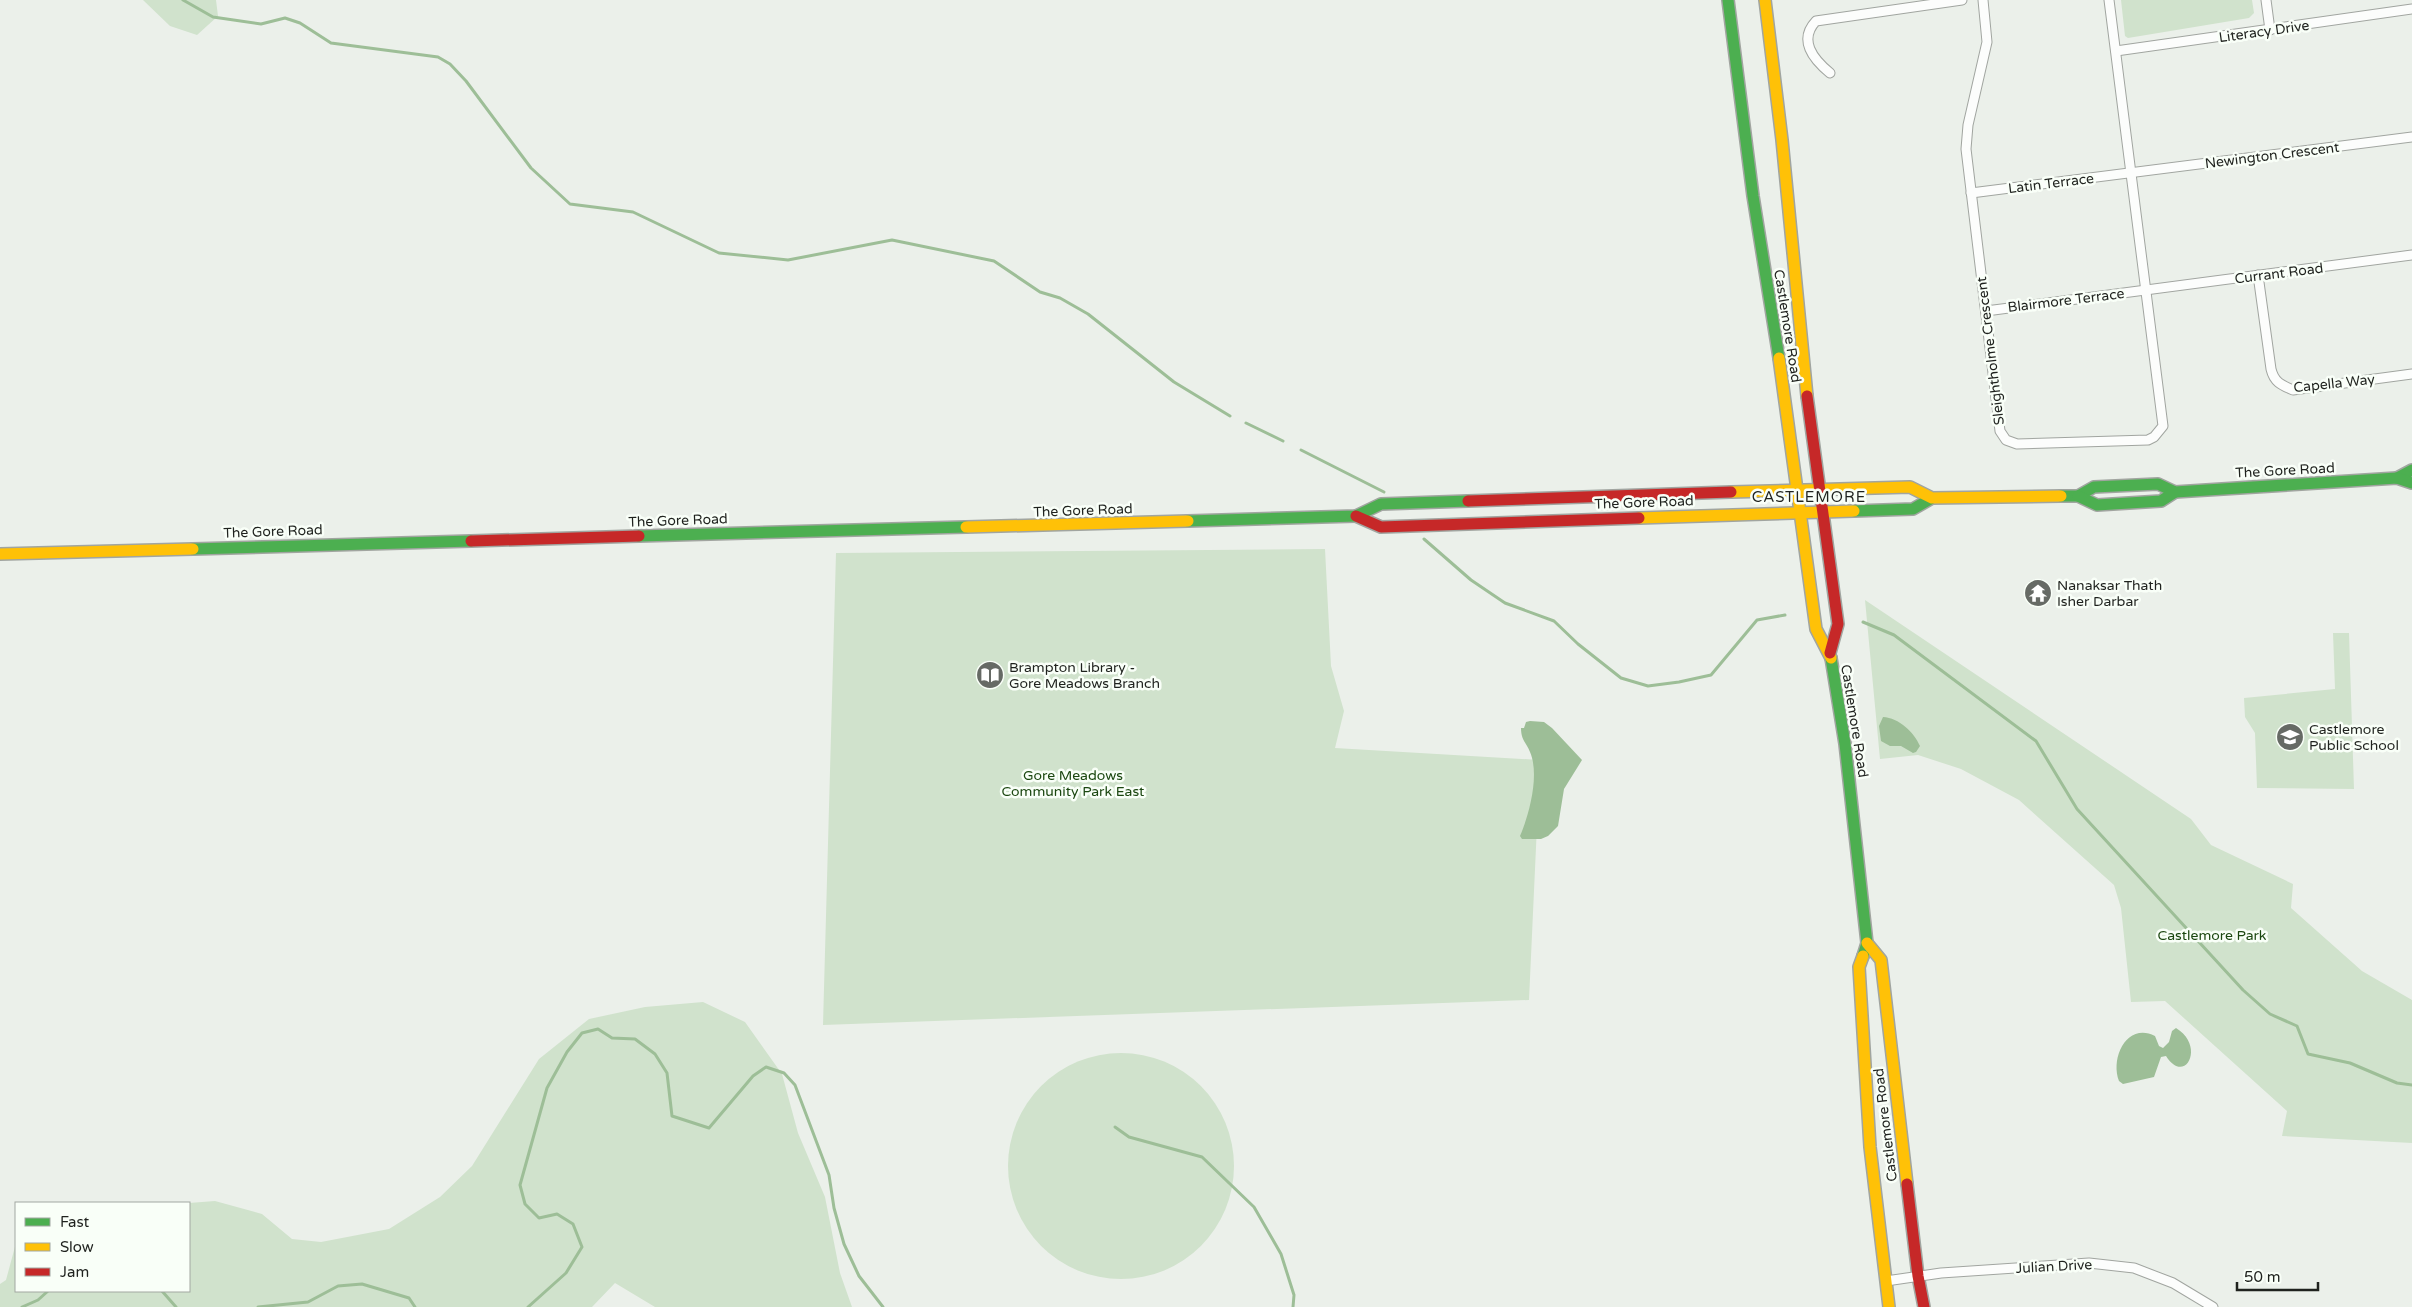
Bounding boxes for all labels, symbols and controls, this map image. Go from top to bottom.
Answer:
street label: Literacy Drive [2218,17,2310,46]
street label: Newington Crescent [2204,139,2341,172]
street label: Latin Terrace [2007,170,2095,197]
street label: Currant Road [2234,260,2324,287]
street label: Castlemore Road [1770,268,1805,384]
street label: Sleightholme Crescent [1973,275,2008,426]
street label: Blairmore Terrace [2007,285,2125,316]
street label: Capella Way [2293,371,2376,396]
street label: The Gore Road [2235,459,2335,482]
district label: CASTLEMORE [1752,488,1866,506]
street label: The Gore Road [1594,492,1694,513]
street label: The Gore Road [1033,500,1133,521]
street label: The Gore Road [628,510,728,531]
street label: The Gore Road [223,521,323,542]
place label: Nanaksar Thath Isher Darbar [2057,577,2162,610]
temple icon: Nanaksar Thath Isher Darbar [2023,578,2053,608]
place label: Brampton Library - Gore Meadows Branch [1009,659,1160,692]
library icon: Brampton Library - Gore Meadows Branch [975,660,1005,690]
street label: Castlemore Road [1837,663,1872,779]
place label: Castlemore Public School [2309,721,2399,754]
school or university icon: Castlemore Public School [2275,722,2305,752]
park label: Gore Meadows Community Park East [1002,767,1145,800]
park label: Castlemore Park [2157,927,2267,944]
street label: Castlemore Road [1870,1067,1901,1183]
legend [15,1202,190,1292]
text: Fast [60,1213,90,1231]
text: Slow [60,1238,94,1256]
street label: Julian Drive [2015,1256,2093,1277]
scale bar [2237,1260,2318,1292]
text: Jam [60,1263,89,1281]
text: 50 m [2244,1268,2281,1286]

